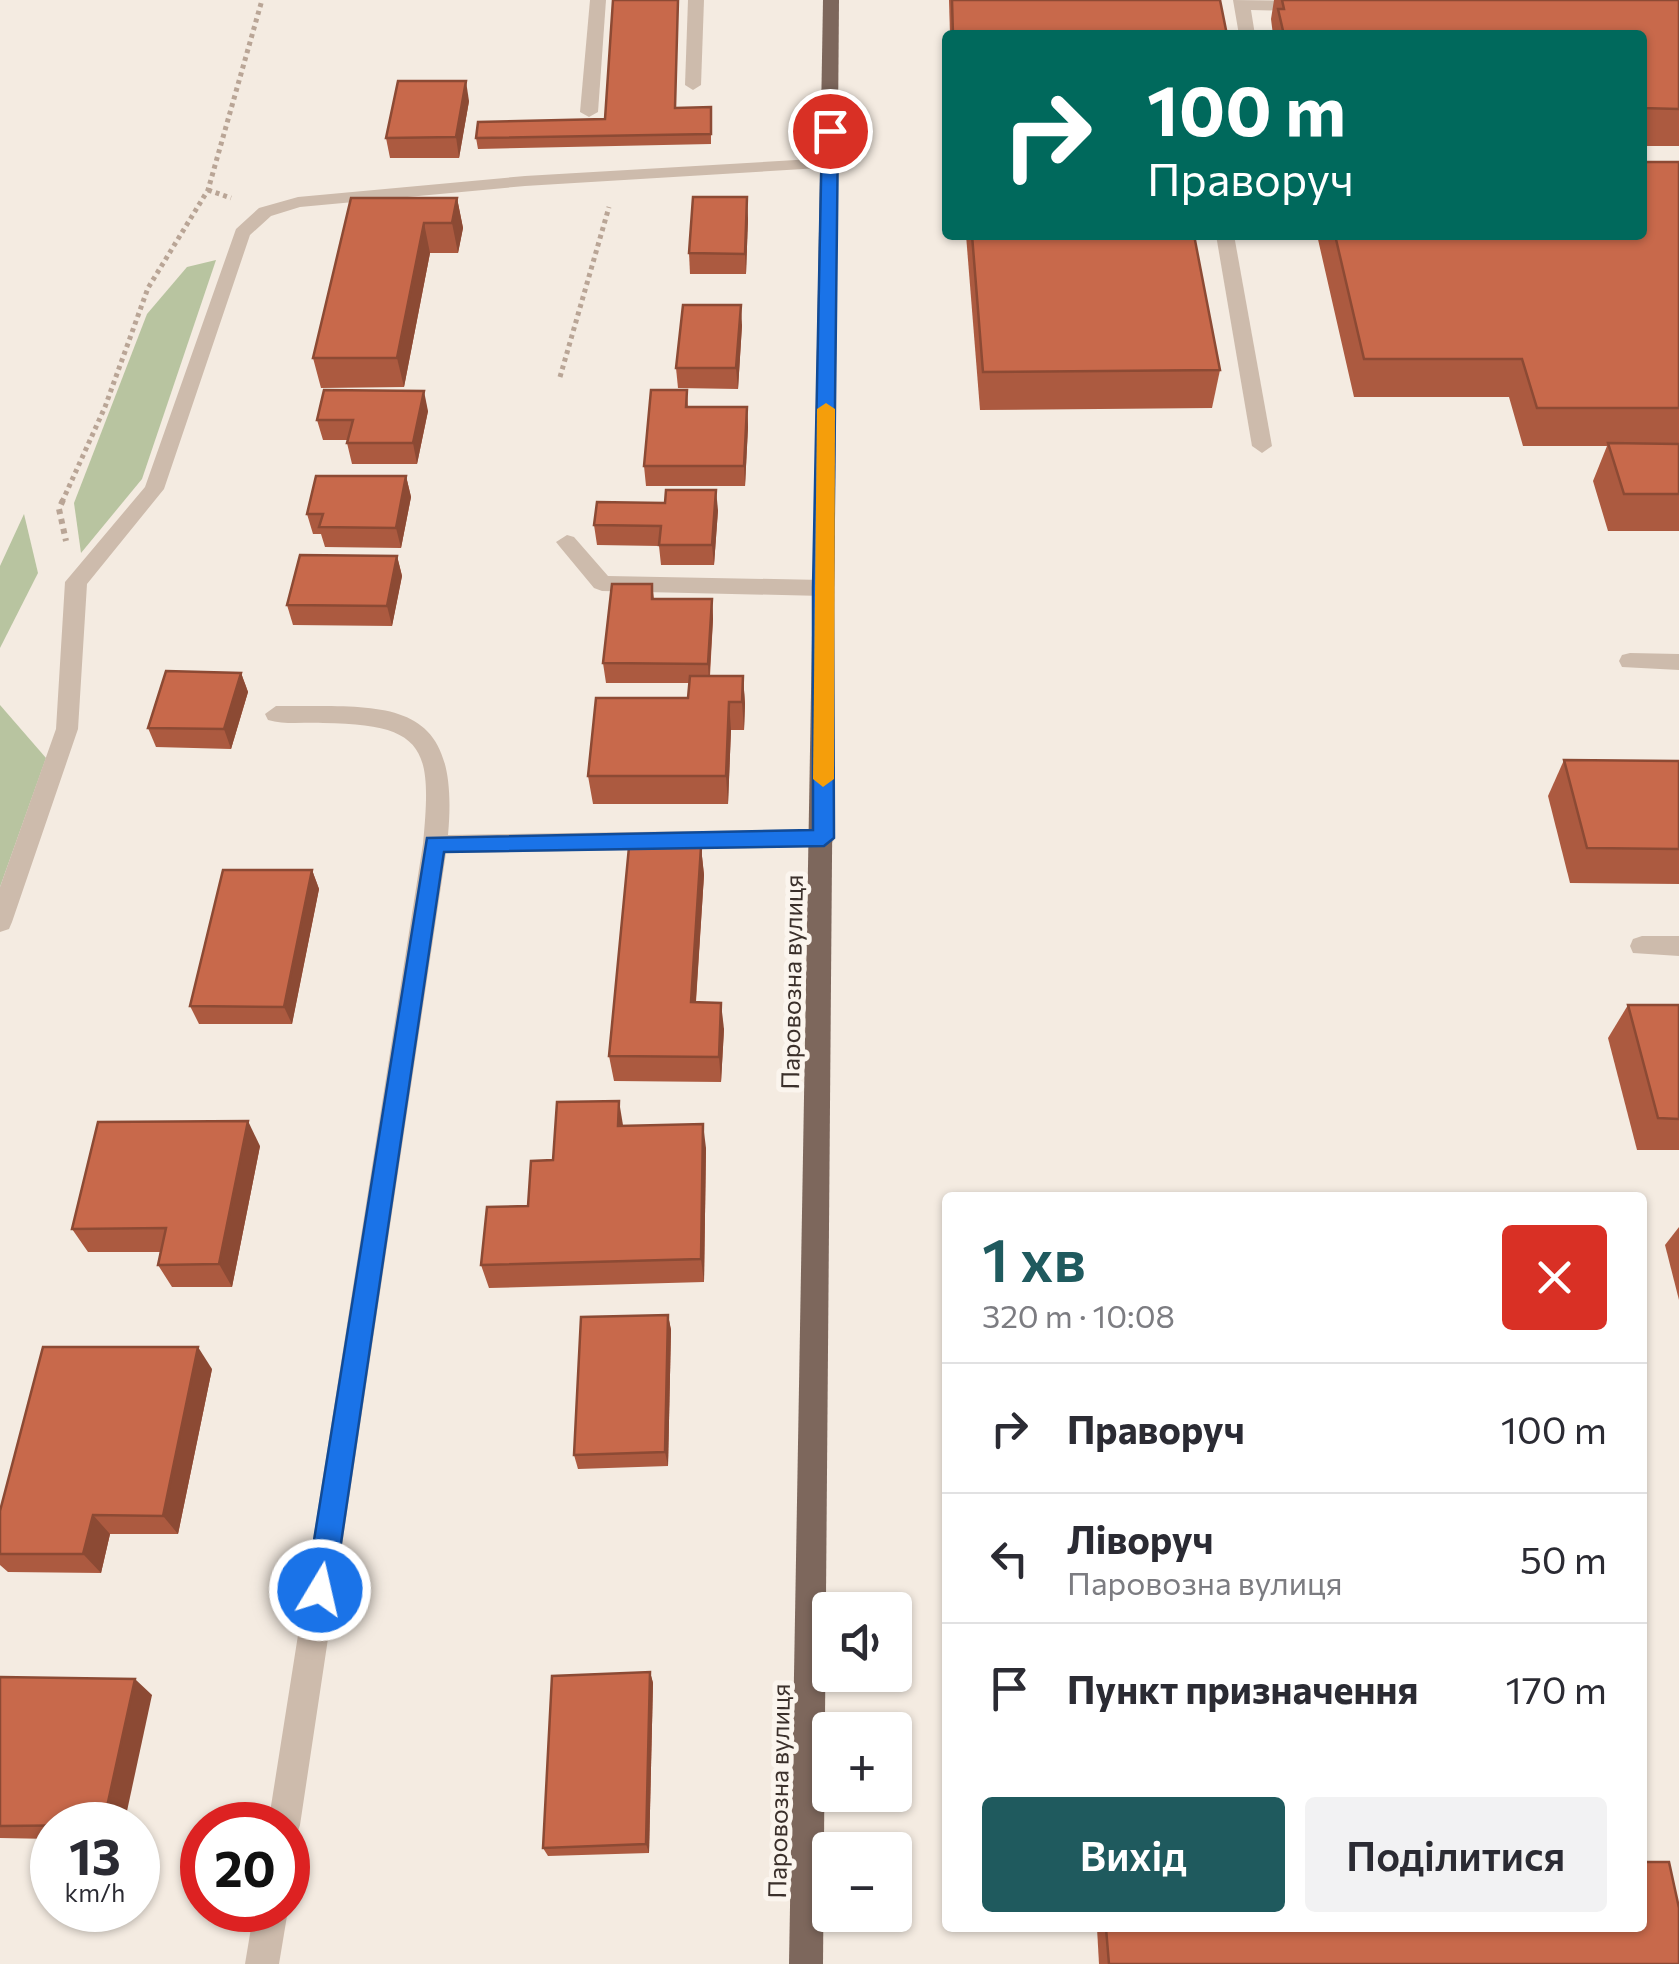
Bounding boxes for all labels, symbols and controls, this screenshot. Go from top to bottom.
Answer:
text: 100 m [1147,65,1346,150]
icon: right [982,70,1112,200]
pin [788,89,873,174]
icon: arrive [803,104,858,159]
text: Праворуч [1147,150,1354,205]
street label: Паровозна вулиця [774,874,808,1090]
text: 1 хв [982,1221,1086,1294]
button: close [1502,1225,1607,1330]
text: 320 m · 10:08 [982,1295,1175,1335]
icon: right [982,1401,1037,1456]
text: Праворуч [1067,1405,1245,1452]
text: 100 m [1501,1405,1607,1452]
text: Ліворуч [1067,1515,1214,1562]
icon: left [982,1531,1037,1586]
text: 50 m [1520,1535,1607,1582]
position arrow [268,1538,372,1642]
text: Паровозна вулиця [1067,1562,1342,1602]
map controls [812,1592,912,1932]
button: sound [812,1592,912,1692]
icon: arrive [982,1661,1037,1716]
text: Пункт призначення [1067,1665,1418,1712]
text: 170 m [1506,1665,1607,1712]
street label: Паровозна вулиця [761,1683,795,1899]
button: + [812,1712,912,1812]
button: Вихід [982,1797,1285,1912]
button: Поділитися [1305,1797,1607,1912]
speed limit sign: 20 [180,1802,310,1932]
text: 13 [69,1824,121,1885]
button: − [812,1832,912,1932]
text: km/h [65,1877,125,1907]

